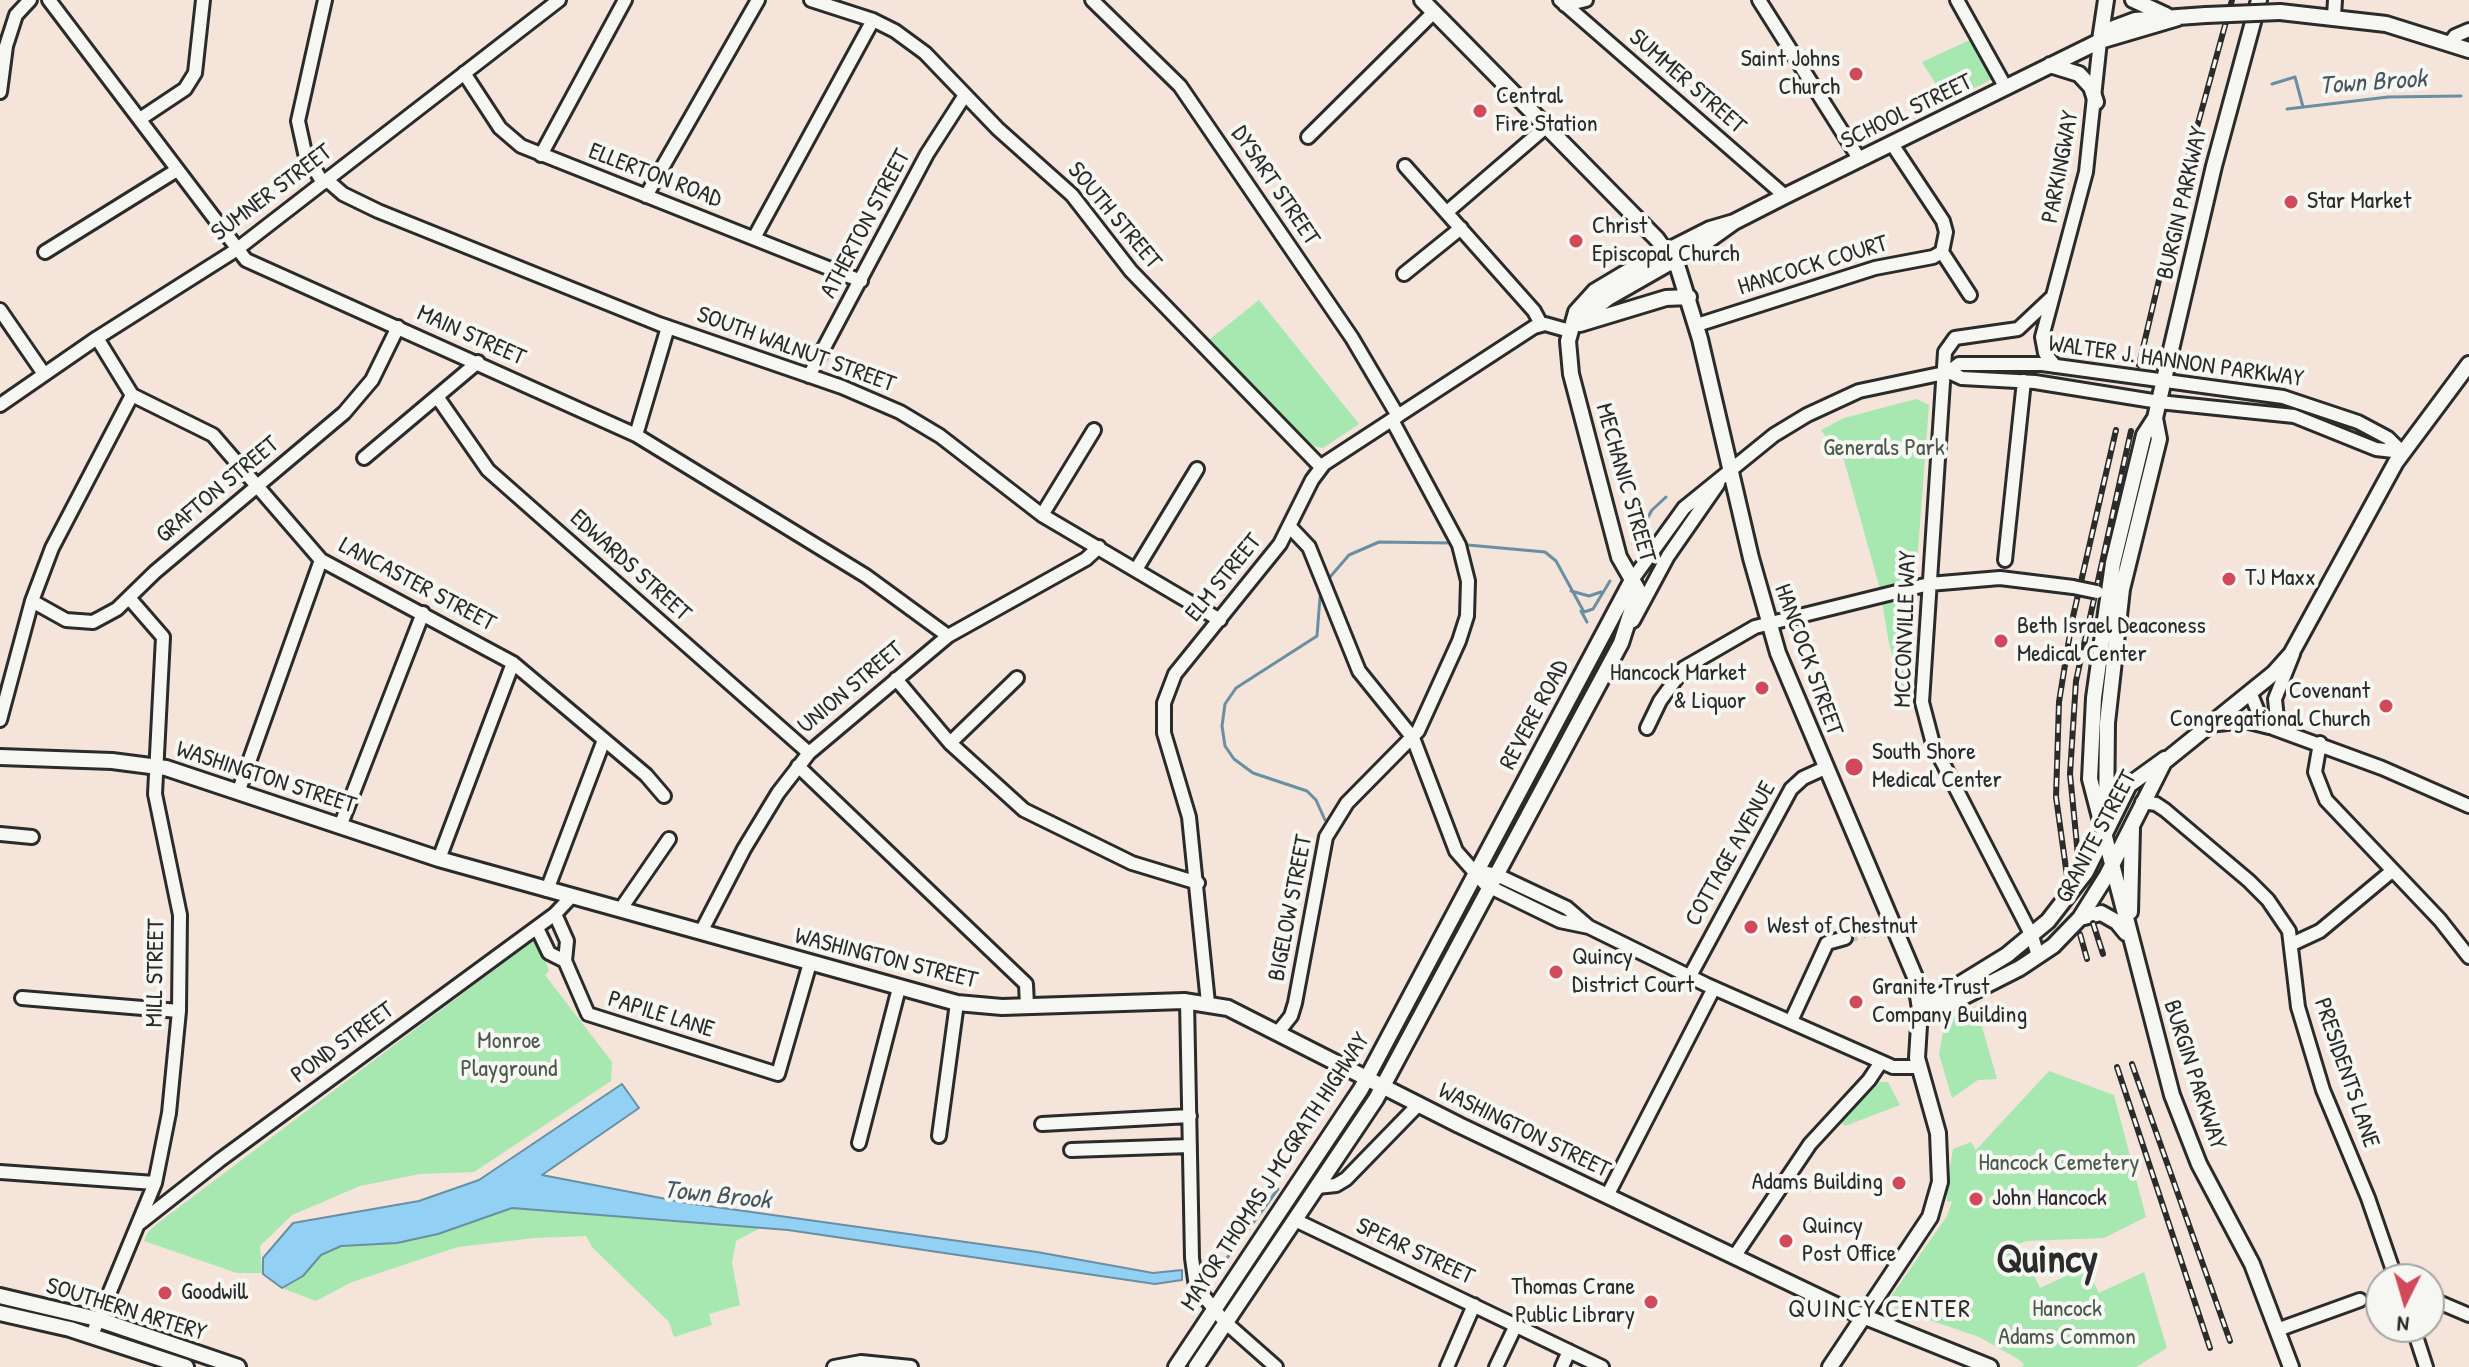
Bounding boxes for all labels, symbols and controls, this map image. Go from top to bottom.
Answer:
street label: SUMMER STREET [1623,23,1751,141]
place label: Saint Johns Church [1741,46,1840,102]
water label: Town Brook [2318,64,2428,102]
marker: Saint Johns Church [1847,65,1865,83]
street label: SCHOOL STREET [1837,68,1977,156]
place label: Central Fire Station [1496,83,1598,139]
marker: Central Fire Station [1471,102,1489,120]
street label: PARKINGWAY [2036,108,2086,226]
street label: DYSART STREET [1224,121,1326,251]
street label: BURGIN PARKWAY [2151,124,2215,282]
street label: ELLERTON ROAD [584,137,726,215]
street label: SUMNER STREET [206,138,338,248]
street label: ATHERTON STREET [815,145,917,303]
street label: SOUTH STREET [1061,157,1167,275]
place label: Star Market [2307,188,2411,216]
marker: Star Market [2282,193,2300,211]
place label: Christ Episcopal Church [1592,213,1740,269]
street label: HANCOCK COURT [1735,230,1891,302]
marker: Christ Episcopal Church [1567,232,1585,250]
street label: MAIN STREET [412,299,530,373]
street label: SOUTH WALNUT STREET [693,301,899,399]
street label: WALTER J. HANNON PARKWAY [2047,330,2305,394]
street label: MECHANIC STREET [1589,400,1661,566]
street label: GRAFTON STREET [151,430,285,550]
park label: Generals Park [1823,435,1945,463]
street label: EDWARDS STREET [564,504,696,628]
street label: ELM STREET [1180,528,1268,628]
street label: LANCASTER STREET [334,532,500,638]
street label: MCCONVILLE WAY [1889,550,1923,708]
place label: TJ Maxx [2245,565,2316,593]
marker: TJ Maxx [2220,570,2238,588]
street label: HANCOCK STREET [1767,580,1849,740]
place label: Beth Israel Deaconess Medical Center [2017,613,2206,669]
marker: Beth Israel Deaconess Medical Center [1992,632,2010,650]
street label: UNION STREET [792,636,910,740]
street label: REVERE ROAD [1494,655,1576,775]
place label: Hancock Market & Liquor [1610,660,1746,716]
place label: Covenant Congregational Church [2170,678,2370,734]
marker: Hancock Market & Liquor [1753,679,1771,697]
marker: Covenant Congregational Church [2377,697,2395,715]
street label: WASHINGTON STREET [173,735,359,821]
place label: South Shore Medical Center [1872,739,2002,795]
marker: South Shore Medical Center [1843,756,1865,778]
street label: GRANITE STREET [2050,766,2144,908]
street label: COTTAGE AVENUE [1679,777,1783,931]
street label: BIGELOW STREET [1263,833,1319,983]
place label: West of Chestnut [1767,913,1917,941]
street label: MILL STREET [141,918,171,1028]
marker: West of Chestnut [1742,918,1760,936]
street label: WASHINGTON STREET [792,922,980,996]
place label: Quincy District Court [1572,944,1694,1000]
marker: Quincy District Court [1547,963,1565,981]
place label: Granite Trust Company Building [1872,974,2027,1030]
street label: PAPILE LANE [604,985,718,1045]
marker: Granite Trust Company Building [1847,993,1865,1011]
street label: PRESIDENTS LANE [2307,994,2385,1152]
street label: POND STREET [286,996,400,1090]
street label: BURGIN PARKWAY [2156,997,2232,1153]
park label: Monroe Playground [461,1028,557,1084]
street label: MAYOR THOMAS J MCGRATH HIGHWAY [1175,1028,1377,1316]
street label: WASHINGTON STREET [1434,1077,1614,1185]
park label: Hancock Cemetery [1978,1150,2140,1178]
place label: Adams Building [1752,1169,1883,1197]
marker: Adams Building [1890,1174,1908,1192]
water label: Town Brook [662,1175,772,1217]
place label: John Hancock [1992,1185,2107,1213]
marker: John Hancock [1967,1190,1985,1208]
street label: SPEAR STREET [1351,1212,1479,1292]
place label: Quincy Post Office [1802,1213,1896,1269]
marker: Quincy Post Office [1777,1232,1795,1250]
district label: Quincy [1996,1237,2098,1285]
north arrow [2365,1263,2445,1343]
street label: SOUTHERN ARTERY [43,1272,209,1348]
place label: Thomas Crane Public Library [1511,1274,1635,1330]
place label: Goodwill [181,1279,248,1307]
marker: Goodwill [156,1284,174,1302]
marker: Thomas Crane Public Library [1642,1293,1660,1311]
district label: QUINCY CENTER [1788,1294,1972,1326]
park label: Hancock Adams Common [1998,1296,2136,1352]
text: N [2396,1309,2410,1340]

